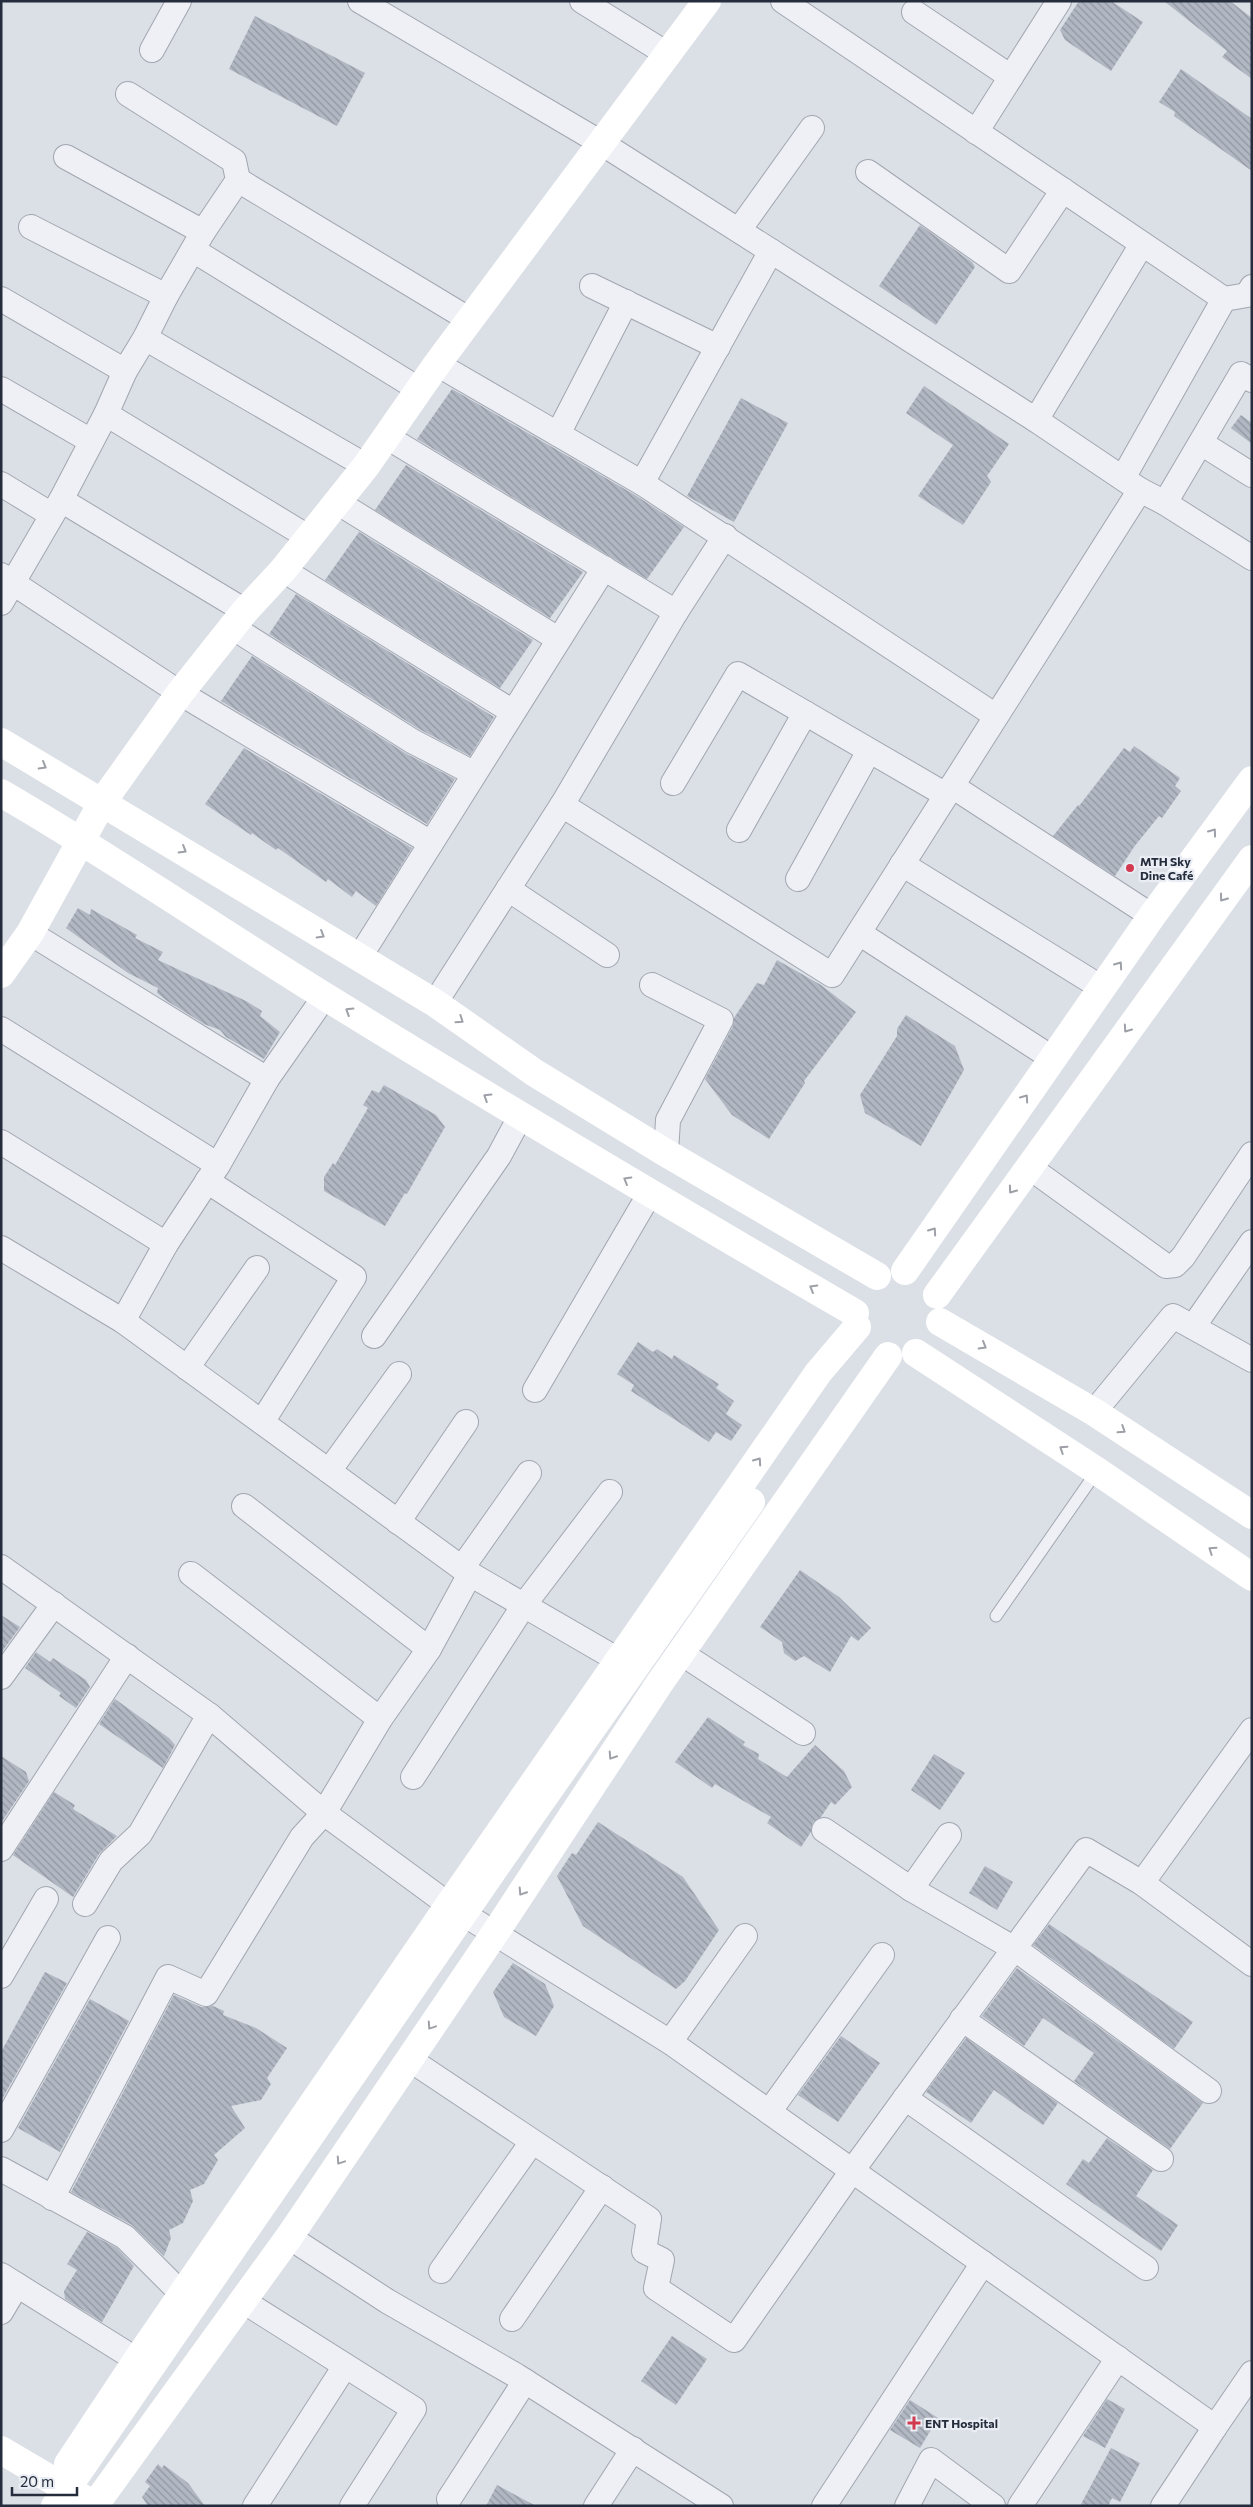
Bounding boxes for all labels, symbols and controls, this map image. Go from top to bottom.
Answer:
one-way arrow [38,760,47,770]
one-way arrow [1207,828,1216,838]
one-way arrow [177,843,186,853]
place label: MTH Sky Dine Café [1140,854,1193,882]
marker: MTH Sky Dine Café [1124,862,1136,874]
one-way arrow [1220,892,1229,902]
one-way arrow [316,928,325,938]
one-way arrow [1113,961,1122,970]
one-way arrow [346,1008,355,1018]
one-way arrow [454,1014,463,1023]
one-way arrow [1124,1024,1133,1033]
one-way arrow [484,1094,493,1103]
one-way arrow [1019,1094,1028,1103]
one-way arrow [623,1176,632,1186]
one-way arrow [1010,1184,1018,1193]
one-way arrow [927,1227,936,1237]
one-way arrow [809,1285,818,1295]
one-way arrow [977,1340,986,1350]
one-way arrow [1116,1424,1125,1433]
one-way arrow [1059,1445,1068,1455]
one-way arrow [752,1458,761,1467]
one-way arrow [1208,1547,1217,1556]
one-way arrow [608,1751,618,1760]
one-way arrow [519,1886,528,1895]
one-way arrow [428,2021,437,2030]
one-way arrow [337,2155,346,2165]
marker: ENT Hospital [907,2416,921,2430]
place label: ENT Hospital [925,2416,998,2430]
scale bar [12,2464,78,2496]
text: 20 m [20,2472,54,2490]

